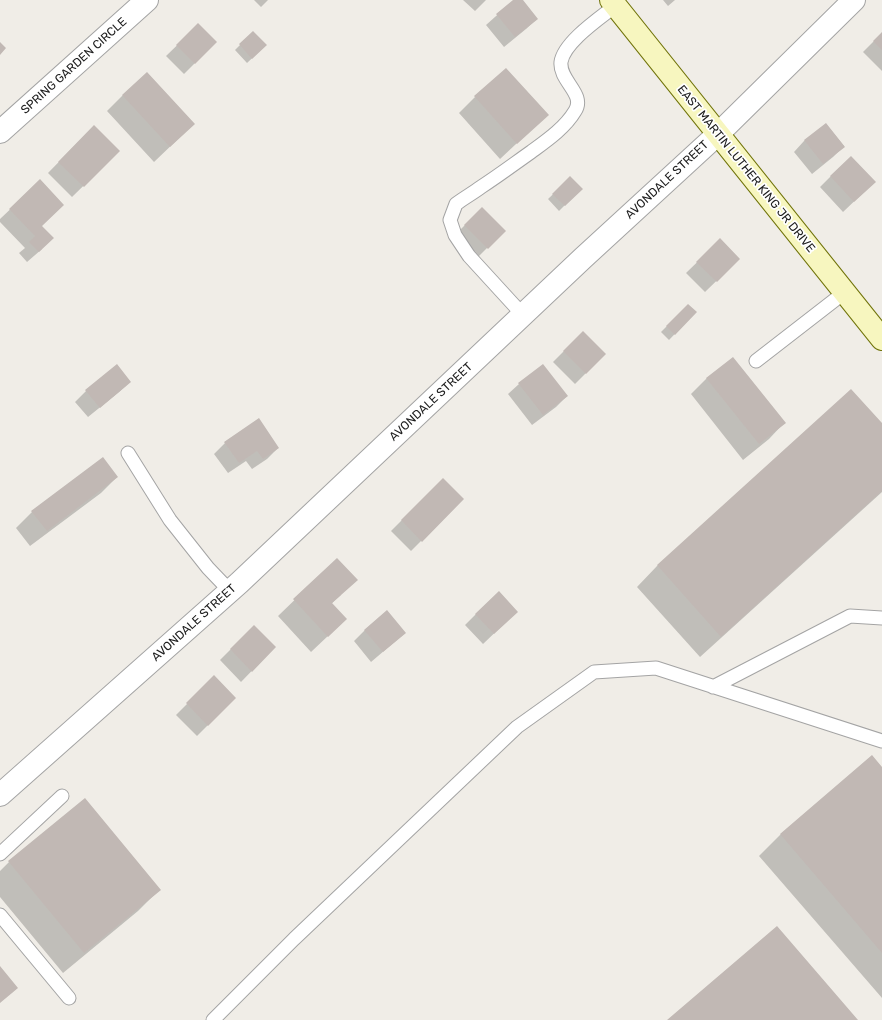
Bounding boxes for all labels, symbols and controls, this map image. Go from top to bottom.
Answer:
street label: SPRING GARDEN CIRCLE [18,15,130,117]
street label: EAST MARTIN LUTHER KING JR DRIVE [674,83,818,255]
street label: AVONDALE STREET [622,138,712,222]
street label: AVONDALE STREET [386,360,476,444]
street label: AVONDALE STREET [149,581,239,665]

